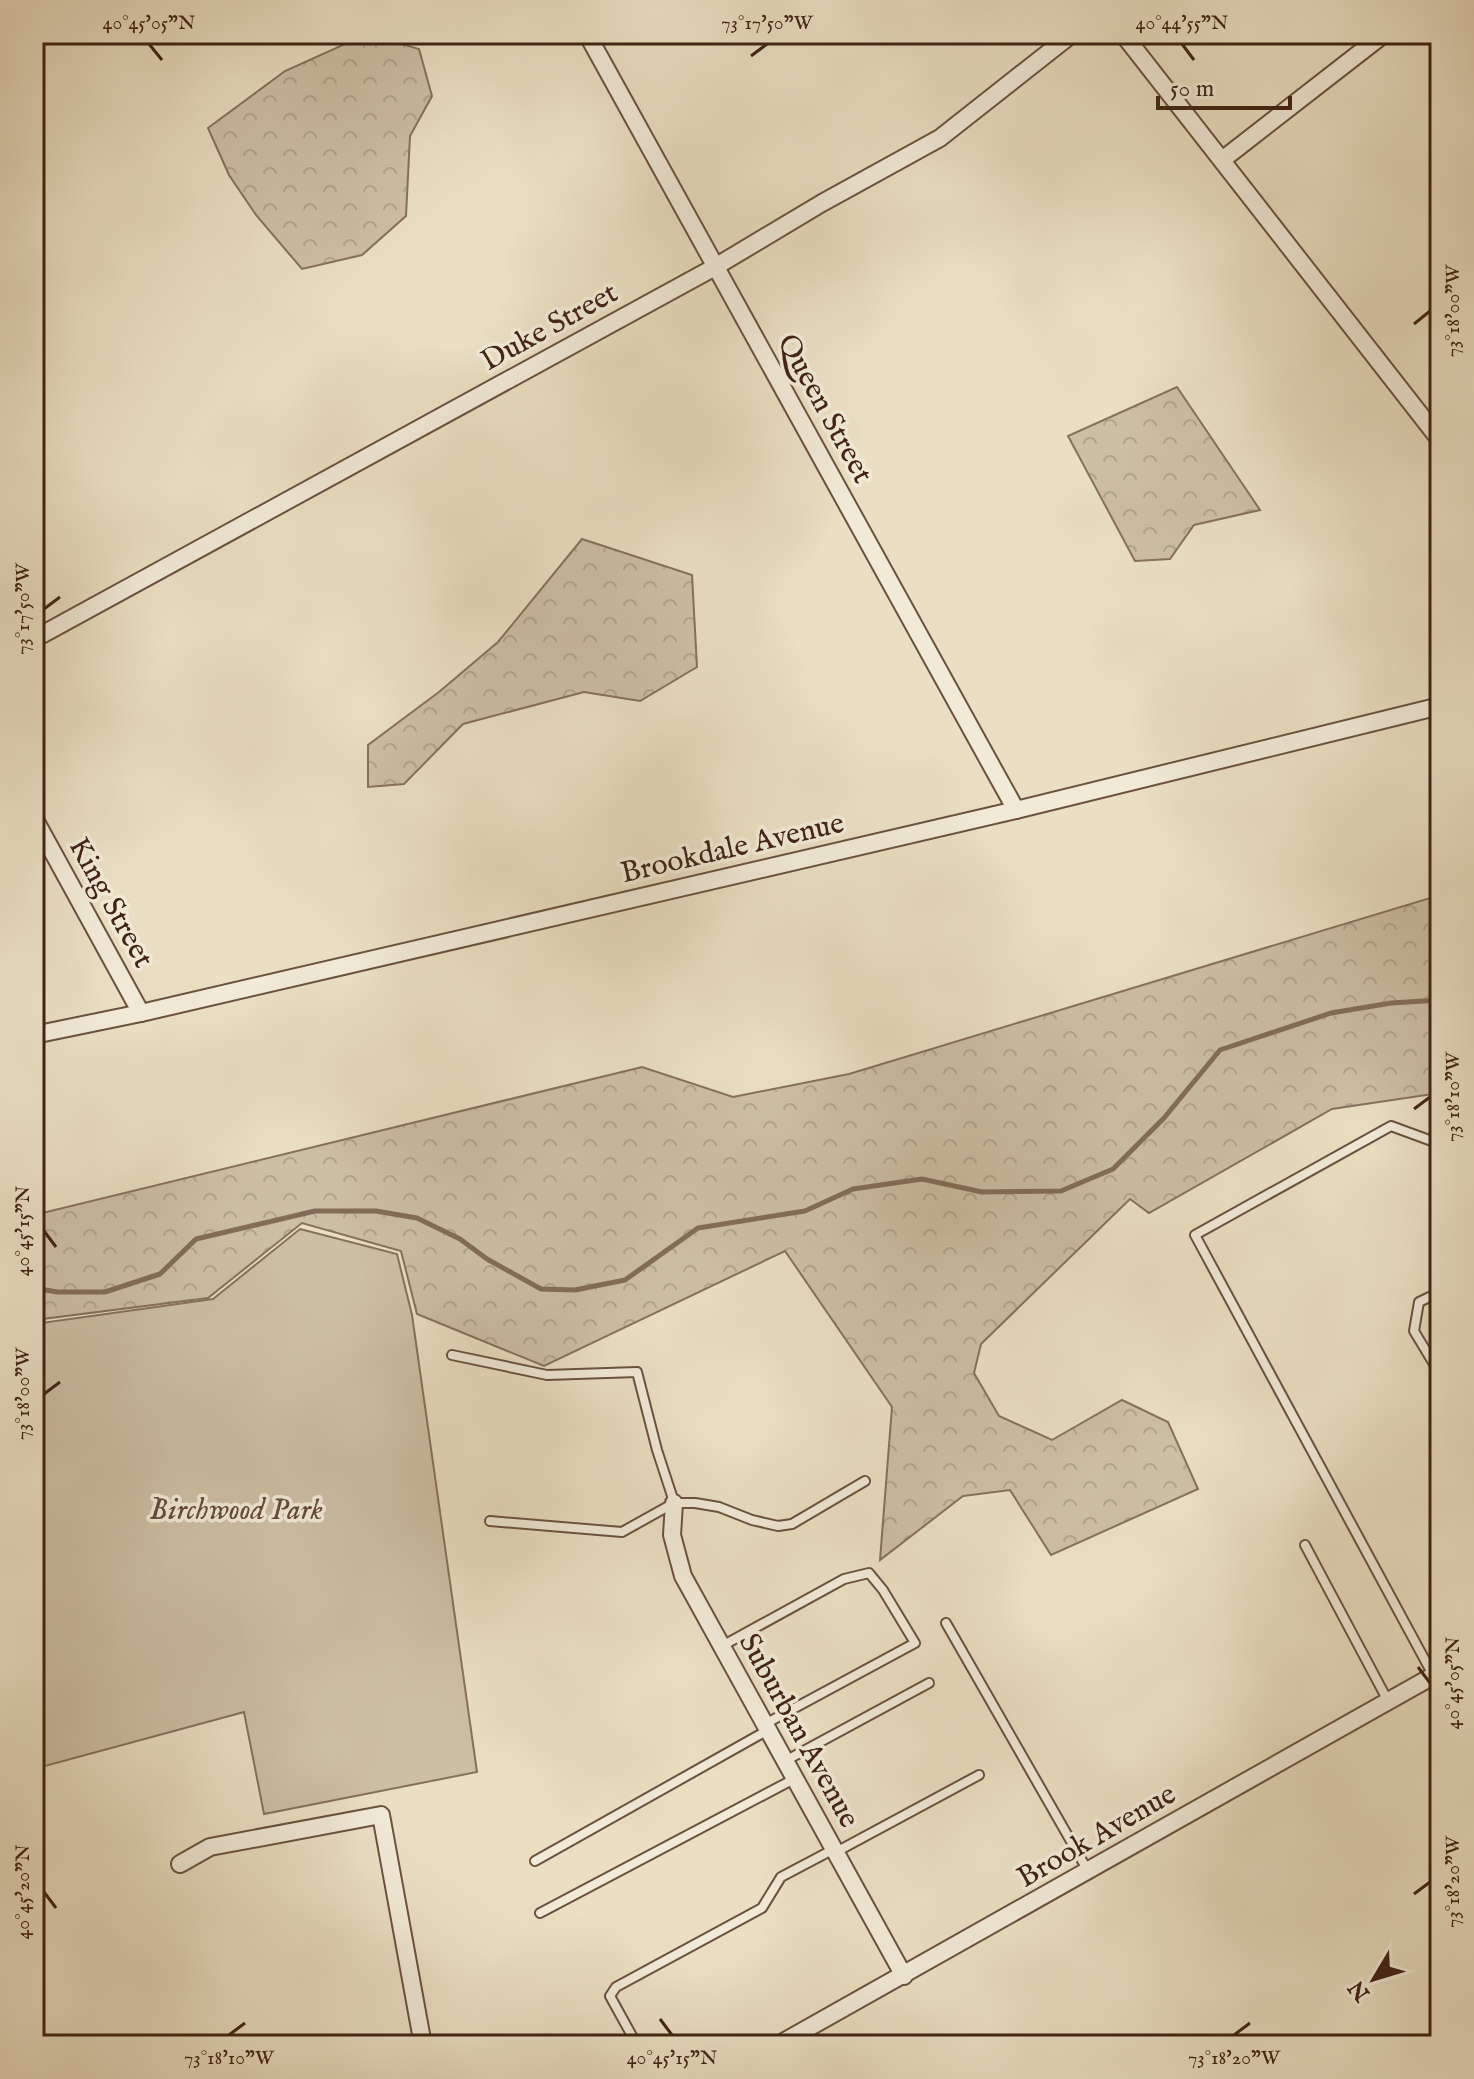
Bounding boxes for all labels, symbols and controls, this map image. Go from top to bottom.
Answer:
text: 40°45'05"N [103,11,195,36]
text: 73°17'50"W [721,11,814,36]
text: 40°44'55"N [1136,11,1228,36]
scale bar [1158,60,1290,110]
text: 50 m [1170,74,1214,105]
text: 73°18'00"W [1441,264,1466,357]
street label: Duke Street [475,275,625,381]
street label: Queen Street [768,328,881,490]
text: 73°17'50"W [11,562,36,655]
street label: Brookdale Avenue [617,805,848,893]
street label: King Street [59,831,162,975]
text: 73°18'10"W [1441,1051,1466,1142]
text: 40°45'15"N [11,1186,36,1276]
text: 73°18'00"W [11,1347,36,1440]
park label: Birchwood Park [149,1492,323,1530]
street label: Suburban Avenue [729,1627,867,1835]
text: 40°45'05"N [1441,1637,1466,1729]
street label: Brook Avenue [1011,1776,1183,1898]
text: 73°18'20"W [1441,1835,1466,1928]
text: 40°45'20"N [11,1845,36,1939]
north arrow [1334,1939,1414,2019]
text: N [1343,1974,1377,2007]
text: 73°18'10"W [184,2046,275,2071]
text: 40°45'15"N [627,2046,717,2071]
text: 73°18'20"W [1188,2046,1281,2071]

